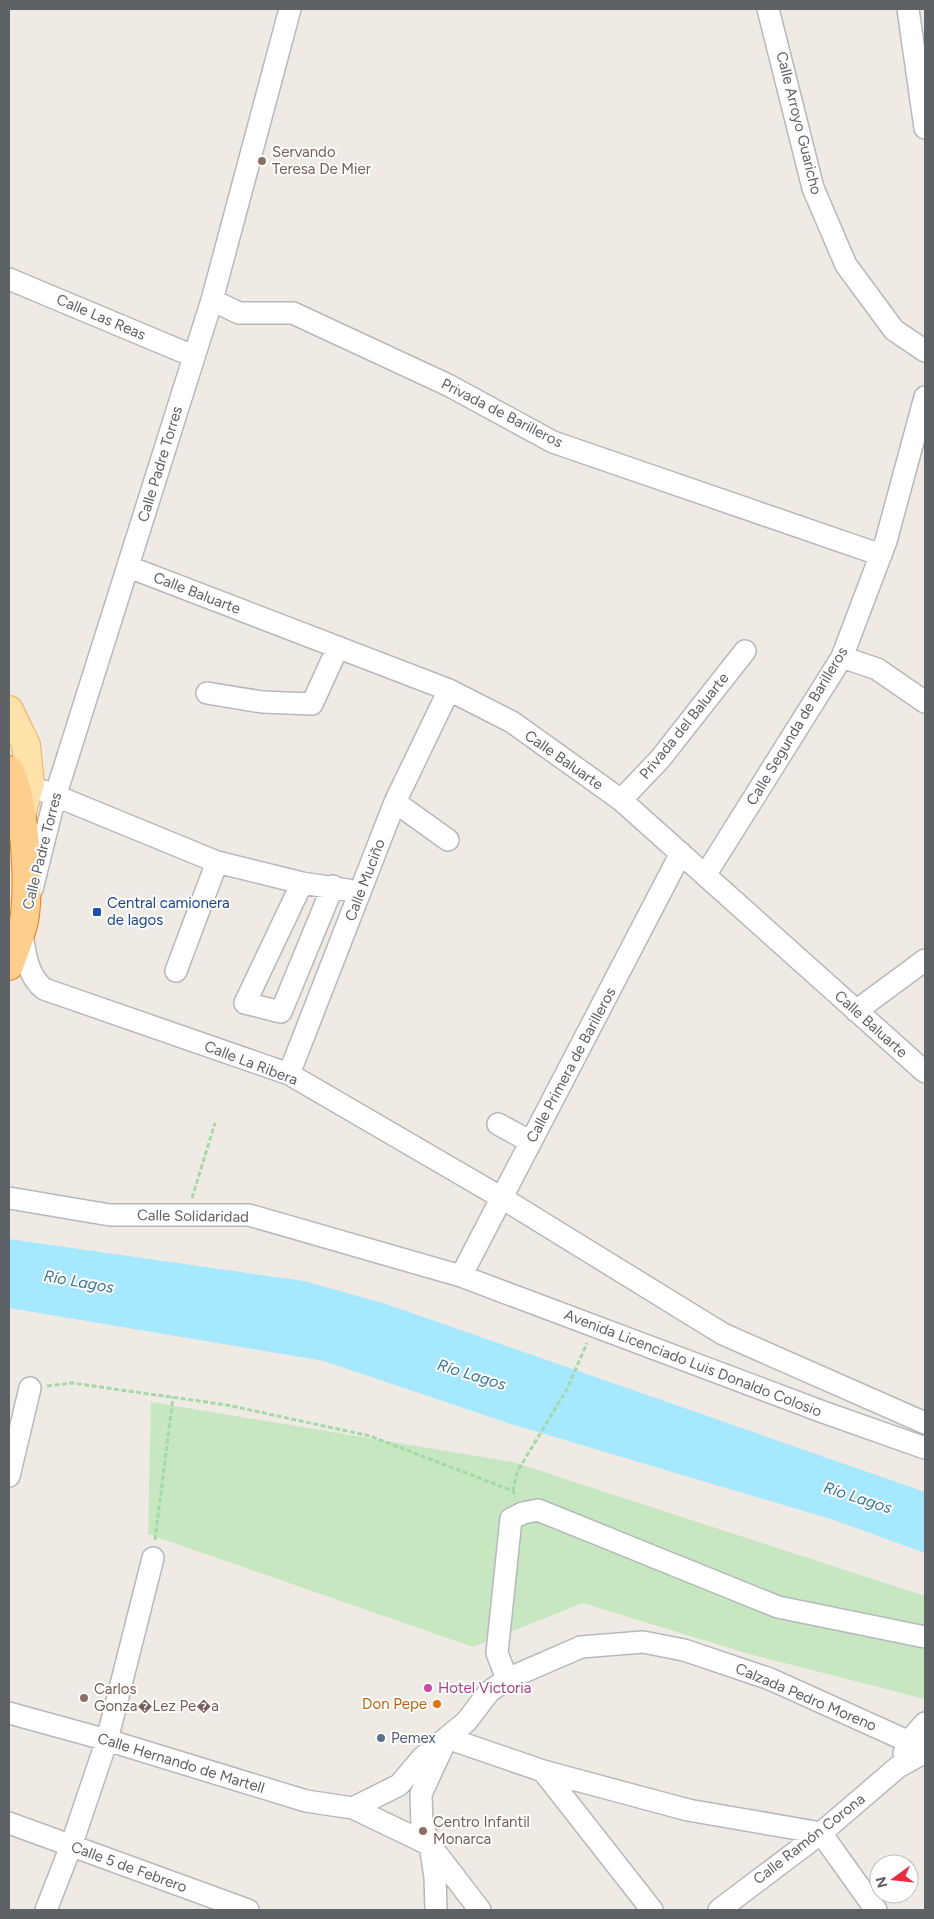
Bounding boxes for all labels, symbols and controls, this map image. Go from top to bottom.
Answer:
street label: Calle Arroyo Guaricho [772,49,826,197]
place label: Servando Teresa De Mier [272,143,371,178]
marker: Servando Teresa De Mier [256,155,268,167]
street label: Calle Las Reas [54,290,148,344]
street label: Privada de Barilleros [438,375,566,451]
street label: Calle Padre Torres [134,404,186,524]
street label: Calle Baluarte [151,568,243,618]
street label: Calle Segunda de Barilleros [743,644,851,808]
street label: Privada del Baluarte [636,669,732,783]
street label: Calle Baluarte [521,726,607,794]
street label: Calle Padre Torres [19,790,65,912]
street label: Calle Muciño [341,836,389,924]
place label: Central camionera de lagos [107,894,230,929]
marker: Central camionera de lagos [91,906,103,918]
street label: Calle Primera de Barilleros [522,984,620,1146]
street label: Calle Baluarte [831,987,911,1061]
street label: Calle La Ribera [202,1037,300,1089]
street label: Calle Solidaridad [137,1206,249,1226]
water label: Río Lagos [42,1266,116,1297]
street label: Avenida Licenciado Luis Donaldo Colosio [562,1305,825,1421]
water label: Río Lagos [435,1355,509,1394]
water label: Río Lagos [821,1477,895,1518]
street label: Calzada Pedro Moreno [733,1659,880,1735]
place label: Hotel Victoria [438,1679,531,1697]
place label: Carlos Gonza�Lez Pe�a [94,1680,219,1715]
marker: Hotel Victoria [422,1682,434,1694]
marker: Carlos Gonza�Lez Pe�a [78,1692,90,1704]
place label: Don Pepe [362,1695,427,1713]
marker: Don Pepe [431,1698,443,1710]
street label: Calle Hernando de Martell [95,1729,267,1797]
place label: Pemex [391,1729,436,1747]
marker: Pemex [375,1732,387,1744]
street label: Calle Ramón Corona [750,1790,868,1888]
place label: Centro Infantil Monarca [433,1813,530,1848]
marker: Centro Infantil Monarca [417,1825,429,1837]
street label: Calle 5 de Febrero [69,1838,190,1896]
north arrow [869,1854,919,1904]
text: N [872,1875,892,1890]

